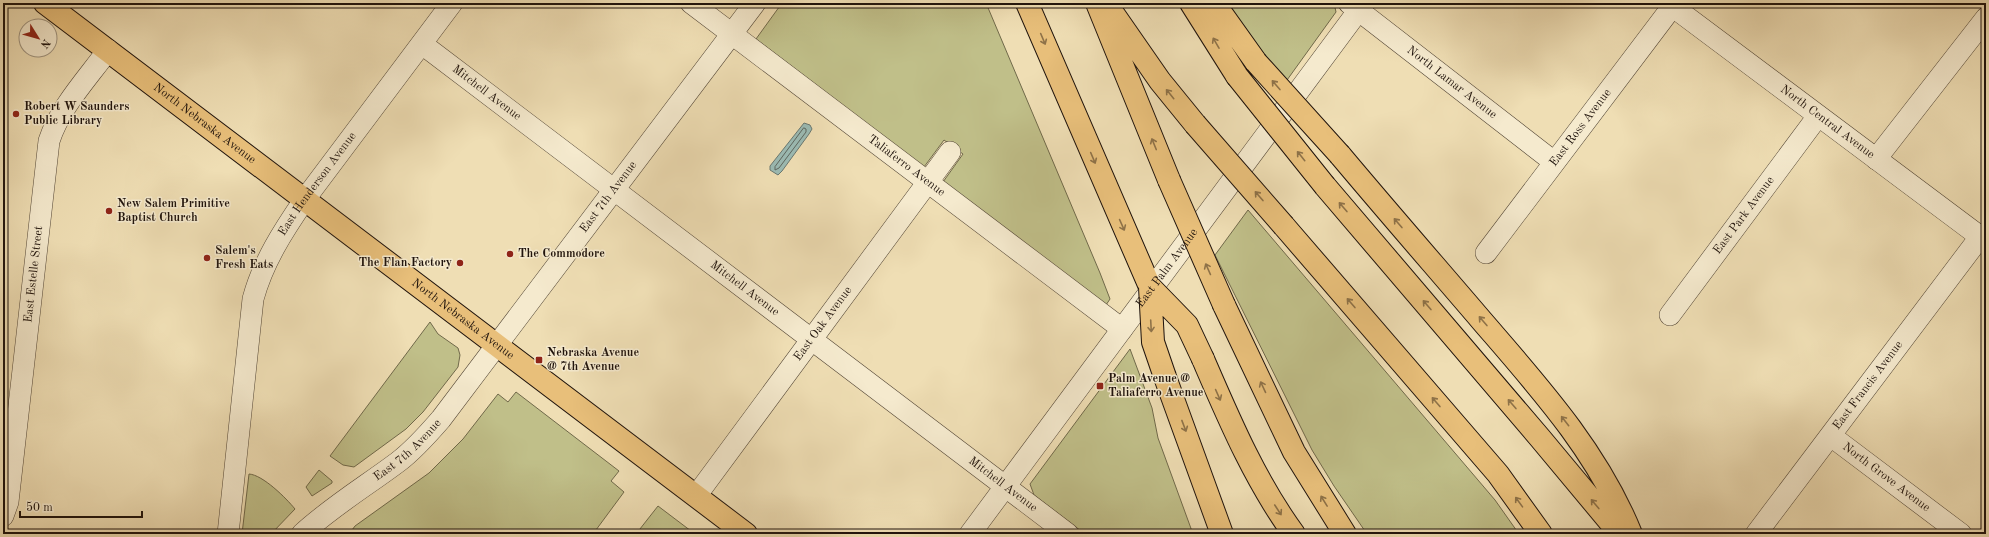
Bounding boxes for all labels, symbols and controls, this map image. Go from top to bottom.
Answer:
north arrow [18,18,58,58]
one-way arrow [1039,32,1047,44]
text: N [38,36,52,50]
one-way arrow [1212,37,1220,49]
street label: North Lamar Avenue [1405,44,1499,121]
street label: Mitchell Avenue [450,63,524,123]
one-way arrow [1271,80,1280,90]
street label: North Nebraska Avenue [151,81,258,167]
street label: North Central Avenue [1778,83,1877,162]
street label: East Ross Avenue [1548,86,1614,169]
one-way arrow [1166,88,1175,99]
place label: Robert W Saunders Public Library [24,101,129,127]
marker: Robert W Saunders Public Library [11,109,21,119]
street label: East Henderson Avenue [276,130,359,238]
street label: Taliaferro Avenue [866,133,947,199]
one-way arrow [1150,138,1158,150]
one-way arrow [1296,150,1305,161]
one-way arrow [1090,152,1098,164]
street label: East 7th Avenue [578,159,640,235]
street label: East Park Avenue [1711,174,1777,257]
one-way arrow [1254,191,1263,202]
place label: New Salem Primitive Baptist Church [117,198,230,224]
one-way arrow [1338,201,1347,212]
marker: New Salem Primitive Baptist Church [104,206,114,216]
one-way arrow [1393,217,1402,228]
one-way arrow [1119,219,1126,231]
street label: East Estelle Street [22,225,45,323]
street label: East Palm Avenue [1134,226,1201,310]
place label: Salem's Fresh Eats [215,245,273,271]
place label: The Commodore [518,248,605,260]
marker: The Commodore [505,249,515,259]
marker: Salem's Fresh Eats [202,253,212,263]
place label: The Flan Factory [359,257,452,269]
marker: The Flan Factory [455,258,465,268]
street label: Mitchell Avenue [708,259,782,319]
one-way arrow [1204,263,1212,275]
street label: North Nebraska Avenue [409,277,517,362]
street label: East Oak Avenue [792,284,855,363]
one-way arrow [1347,298,1356,308]
one-way arrow [1423,300,1432,311]
one-way arrow [1478,316,1487,326]
one-way arrow [1148,319,1155,332]
street label: East Francis Avenue [1831,339,1906,432]
place label: Nebraska Avenue @ 7th Avenue [547,347,639,373]
marker: Nebraska Avenue @ 7th Avenue [534,355,544,365]
place label: Palm Avenue @ Taliaferro Avenue [1108,373,1204,399]
marker: Palm Avenue @ Taliaferro Avenue [1095,381,1105,391]
one-way arrow [1259,381,1266,393]
one-way arrow [1215,388,1223,400]
one-way arrow [1432,396,1441,407]
one-way arrow [1507,399,1516,410]
one-way arrow [1561,416,1570,427]
street label: East 7th Avenue [372,417,444,483]
one-way arrow [1180,420,1188,432]
street label: North Grove Avenue [1840,441,1932,515]
street label: Mitchell Avenue [966,455,1040,515]
scale bar [20,493,142,519]
one-way arrow [1320,496,1328,507]
one-way arrow [1515,496,1523,507]
one-way arrow [1590,499,1599,509]
text: 50 m [26,501,53,514]
one-way arrow [1274,504,1282,515]

